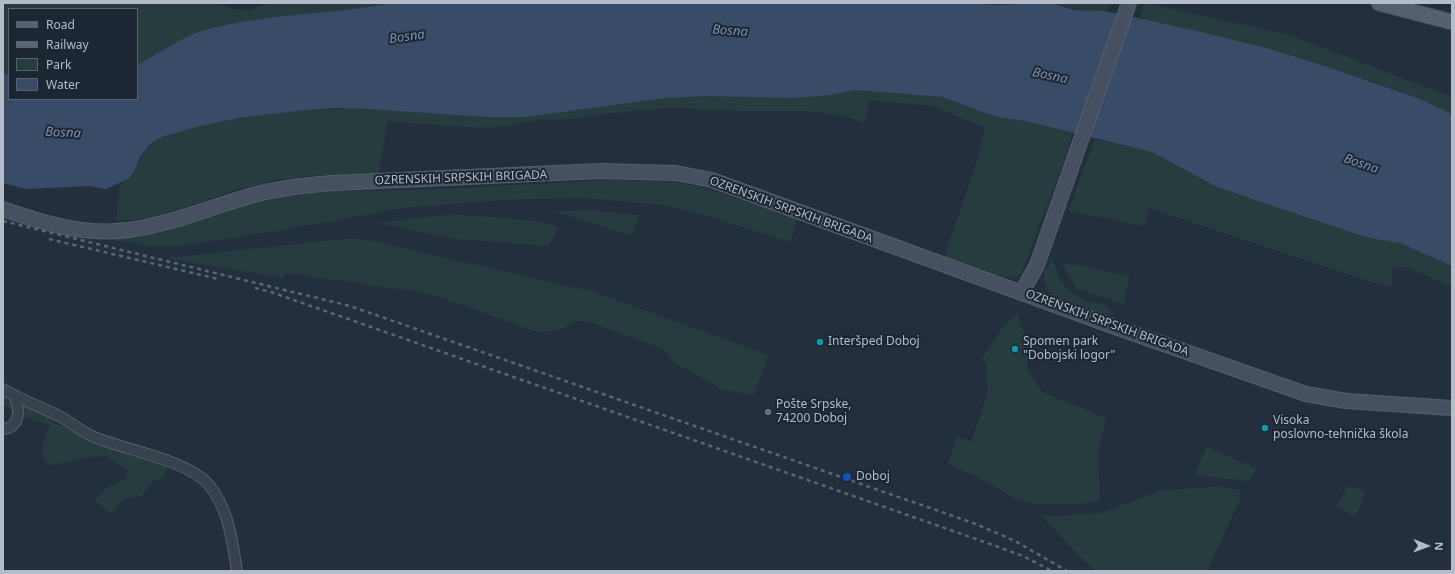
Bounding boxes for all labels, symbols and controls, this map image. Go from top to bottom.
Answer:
legend [8,8,138,100]
text: Road [46,16,75,33]
water label: Bosna [712,22,748,40]
water label: Bosna [388,27,426,47]
text: Railway [46,36,89,53]
text: Park [46,56,71,73]
water label: Bosna [1031,65,1069,87]
text: Water [46,76,80,93]
water label: Bosna [45,124,81,142]
water label: Bosna [1342,151,1380,177]
street label: OZRENSKIH SRPSKIH BRIGADA [374,168,548,188]
street label: OZRENSKIH SRPSKIH BRIGADA [707,174,875,246]
street label: OZRENSKIH SRPSKIH BRIGADA [1023,287,1191,359]
place label: Interšped Doboj [828,335,920,349]
place label: Spomen park "Dobojski logor" [1023,335,1115,363]
marker: Interšped Doboj [815,337,825,347]
marker: Spomen park "Dobojski logor" [1010,344,1020,354]
place label: Pošte Srpske, 74200 Doboj [776,398,852,426]
marker: Pošte Srpske, 74200 Doboj [763,407,773,417]
place label: Visoka poslovno-tehnička škola [1273,414,1408,442]
marker: Visoka poslovno-tehnička škola [1260,423,1270,433]
place label: Doboj [856,470,890,484]
marker: Doboj [841,471,853,483]
north arrow [1407,526,1447,566]
text: N [1432,542,1447,551]

